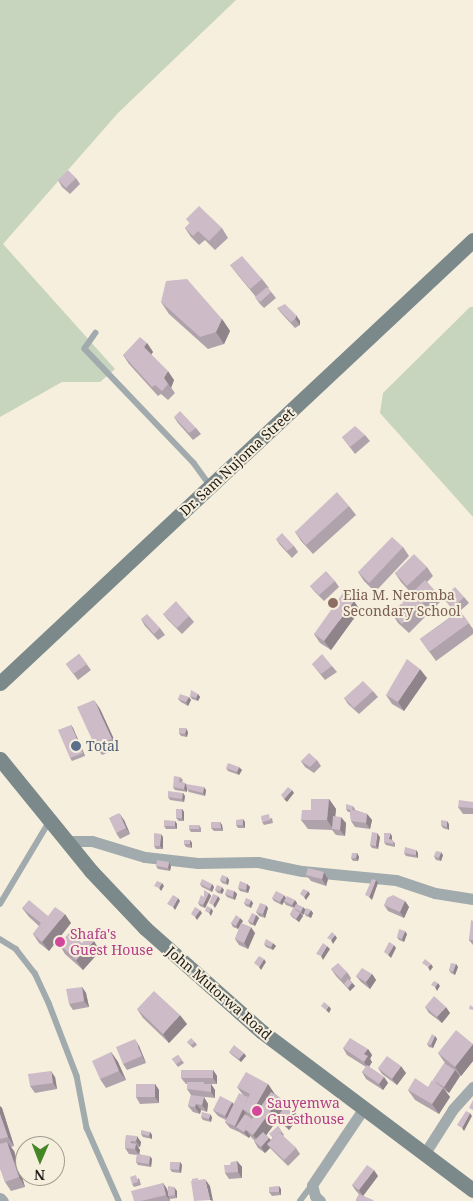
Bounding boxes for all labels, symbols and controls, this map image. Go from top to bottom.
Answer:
street label: Dr. Sam Nujoma Street [176,405,298,519]
place label: Elia M. Neromba Secondary School [343,587,461,620]
marker: Elia M. Neromba Secondary School [327,597,339,609]
place label: Total [86,738,119,754]
marker: Total [70,740,82,752]
place label: Shafa's Guest House [70,926,153,959]
marker: Shafa's Guest House [54,936,66,948]
street label: John Mutorwa Road [163,943,275,1043]
place label: Sauyemwa Guesthouse [267,1095,344,1128]
marker: Sauyemwa Guesthouse [251,1105,263,1117]
north arrow [15,1136,65,1186]
text: N [34,1166,45,1185]

